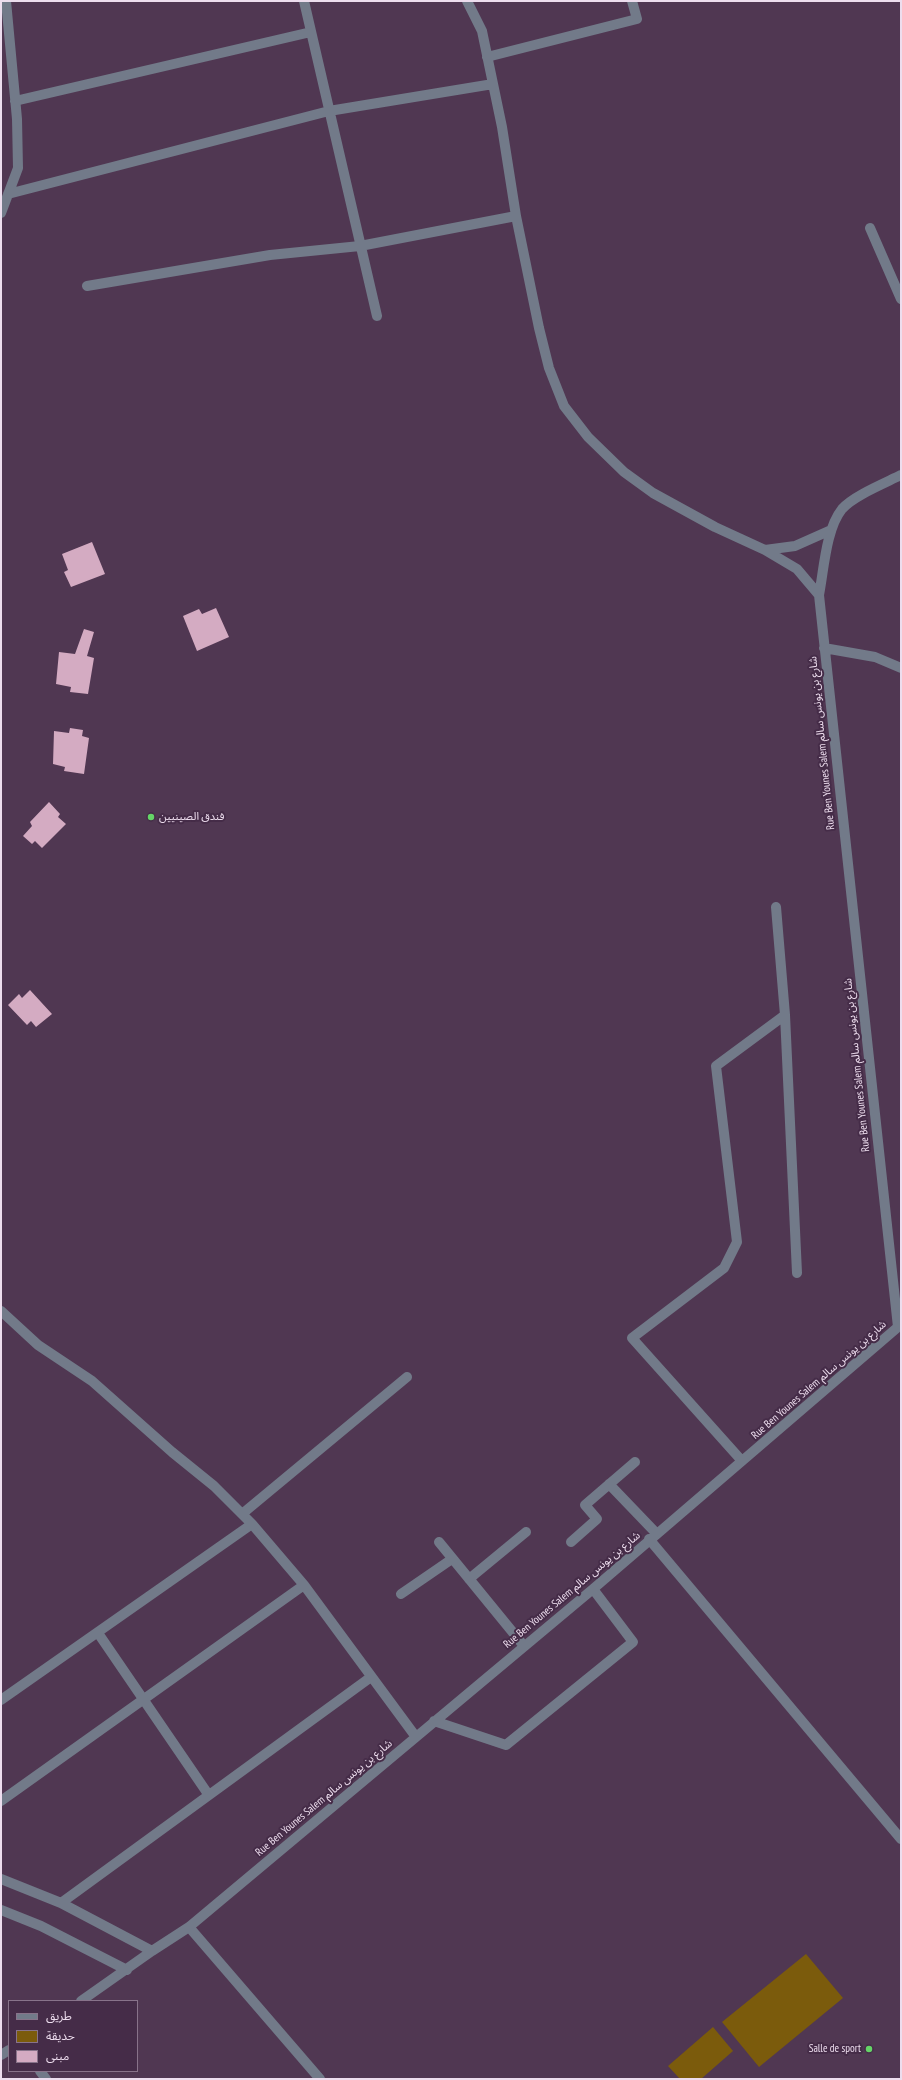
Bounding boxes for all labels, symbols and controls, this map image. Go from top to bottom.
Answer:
street label: Rue Ben Younes Salem شارع بن يونس سالم [806,656,838,830]
place label: فندق الصينيين [159,810,224,824]
marker: فندق الصينيين [146,812,156,822]
street label: Rue Ben Younes Salem شارع بن يونس سالم [841,978,873,1152]
street label: Rue Ben Younes Salem شارع بن يونس سالم [749,1318,889,1442]
street label: Rue Ben Younes Salem شارع بن يونس سالم [501,1529,643,1651]
street label: Rue Ben Younes Salem شارع بن يونس سالم [253,1737,395,1859]
legend [8,2000,138,2072]
text: طريق [46,2008,72,2023]
text: حديقة [46,2028,75,2043]
place label: Salle de sport [809,2042,861,2056]
marker: Salle de sport [864,2044,874,2054]
text: مبنى [46,2048,69,2063]

